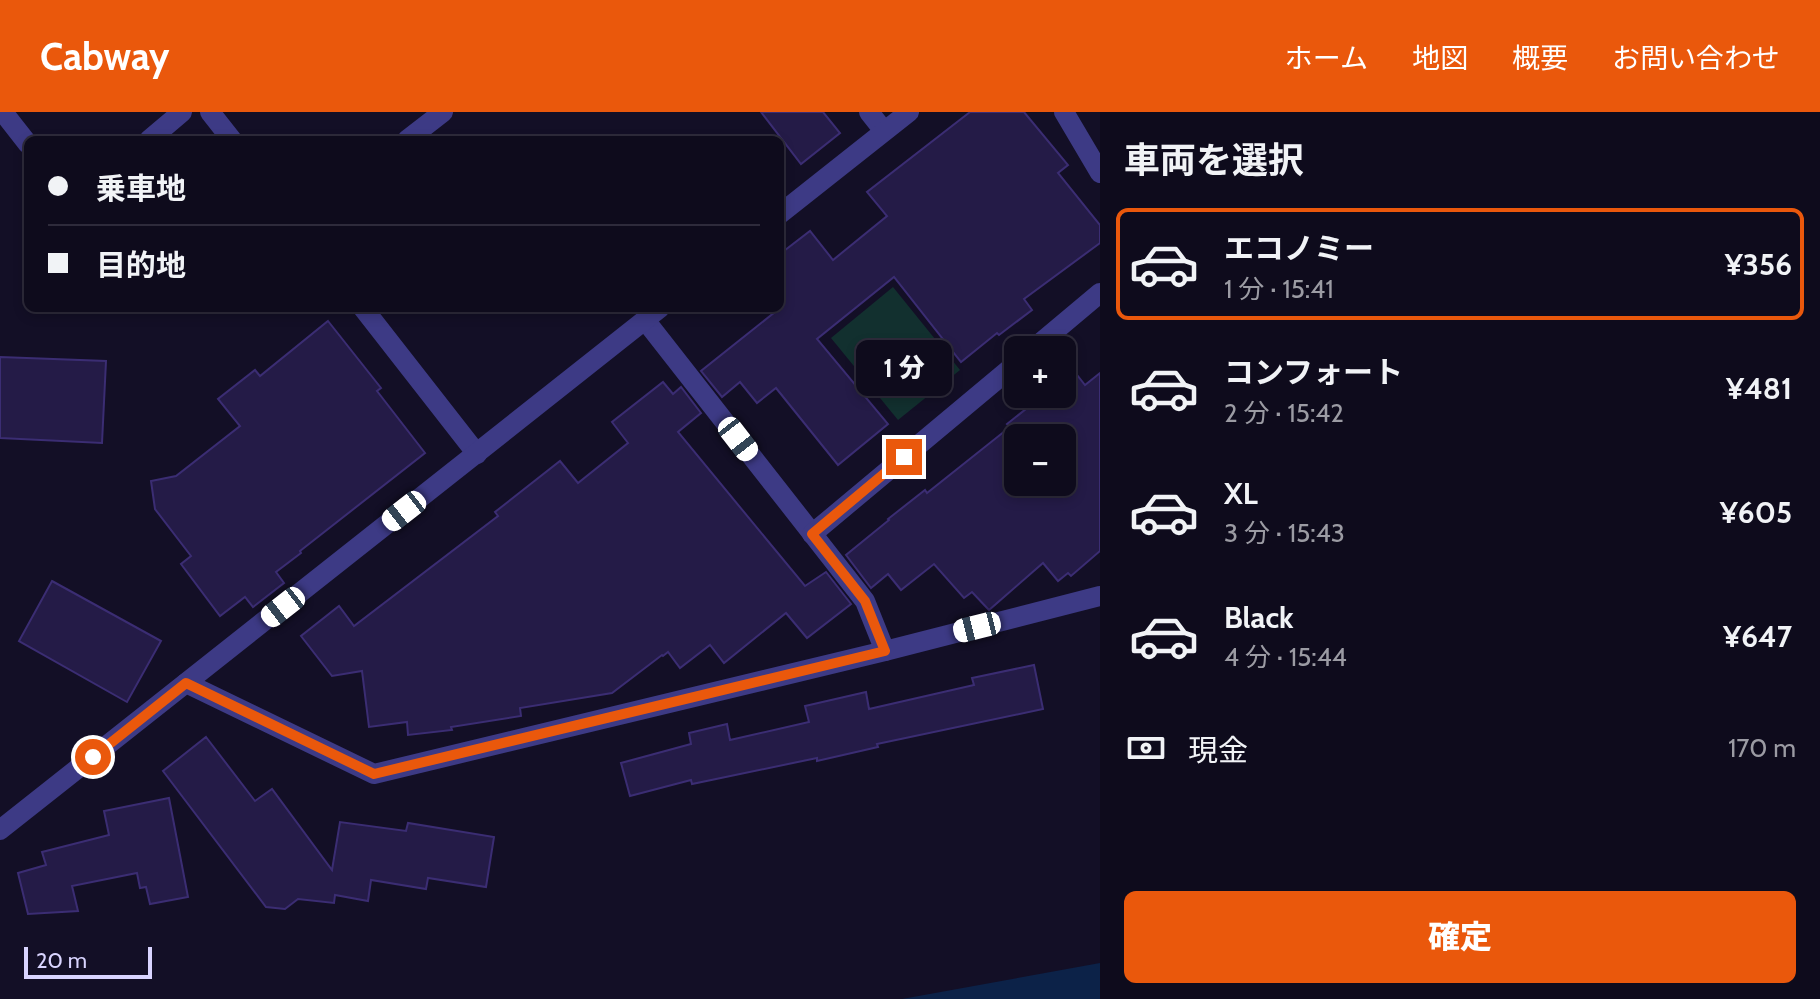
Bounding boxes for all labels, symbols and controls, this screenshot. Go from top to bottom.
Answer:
text: Cabway [40,33,170,80]
text: ホーム [1285,41,1368,75]
text: 地図 [1412,41,1468,75]
text: 概要 [1512,41,1568,75]
text: お問い合わせ [1612,41,1780,75]
text: 車両を選択 [1124,138,1304,182]
text: 乗車地 [96,170,186,207]
icon: car [1128,228,1200,300]
text: エコノミー [1224,230,1374,267]
text: ¥356 [1725,246,1792,283]
text: 目的地 [96,247,186,284]
text: 1 分 · 15:41 [1224,273,1334,305]
map controls [1004,336,1076,496]
button: + [1004,336,1076,408]
callout: 1 分 [856,341,952,397]
text: 1 分 [883,352,925,384]
icon: car [1128,352,1200,424]
text: コンフォート [1224,354,1403,391]
text: ¥481 [1726,370,1792,407]
text: 2 分 · 15:42 [1224,397,1344,429]
car [714,413,762,465]
button: − [1004,424,1076,496]
route end [886,439,922,475]
text: XL [1224,475,1258,512]
icon: car [1128,476,1200,548]
car [378,487,430,535]
text: ¥605 [1720,494,1792,531]
text: 3 分 · 15:43 [1224,517,1345,549]
car [257,583,309,631]
text: Black [1224,599,1294,636]
icon: car [1128,600,1200,672]
car [951,610,1003,644]
text: ¥647 [1723,618,1792,655]
text: 4 分 · 15:44 [1224,641,1347,673]
icon: cash [1124,726,1168,770]
text: 現金 [1188,732,1248,769]
text: 170 m [1728,732,1796,764]
route start [75,739,111,775]
button: 確定 [1124,891,1796,983]
scale bar [24,943,152,979]
text: 20 m [36,947,87,974]

